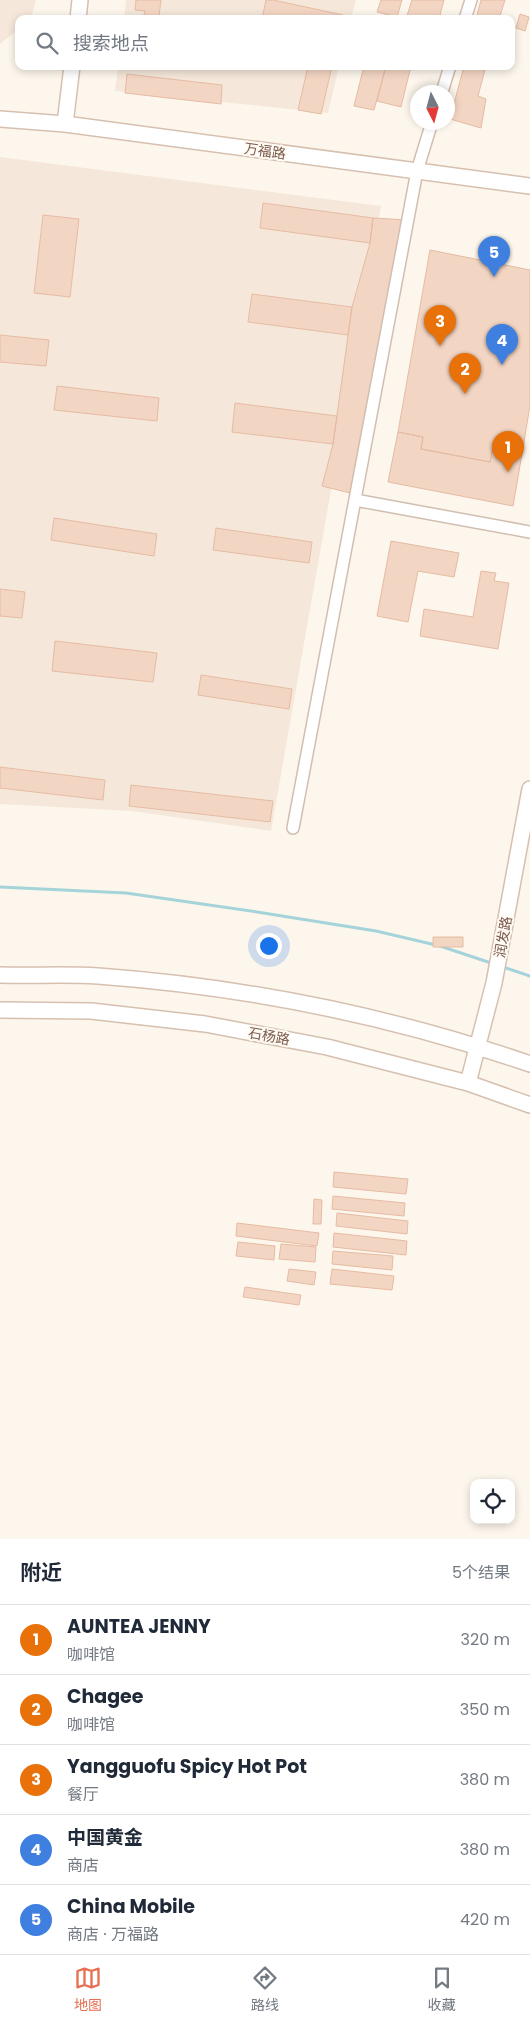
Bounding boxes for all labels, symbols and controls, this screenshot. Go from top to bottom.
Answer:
search box [15,15,515,70]
icon: search [33,29,61,57]
text: 搜索地点 [73,30,149,57]
north arrow [410,85,455,130]
street label: 万福路 [243,138,287,164]
pin: 5 [478,236,510,277]
pin: 3 [424,305,456,346]
pin: 4 [486,324,518,365]
pin: 2 [449,353,481,394]
pin: 1 [492,431,524,472]
street label: 润发路 [490,915,516,959]
your location [256,933,282,959]
street label: 石杨路 [247,1023,291,1049]
map controls [470,1479,515,1524]
button: locate [470,1479,515,1524]
text: 附近 [20,1558,62,1587]
text: 5个结果 [452,1561,510,1584]
text: AUNTEA JENNY [67,1613,211,1640]
text: 1 [33,1628,39,1651]
text: 320 m [461,1628,510,1651]
text: 咖啡馆 [67,1643,115,1666]
text: Chagee [67,1683,144,1710]
text: 2 [31,1698,41,1721]
text: 350 m [460,1698,510,1721]
text: 咖啡馆 [67,1713,115,1736]
text: Yangguofu Spicy Hot Pot [67,1753,307,1780]
text: 3 [31,1768,41,1791]
text: 380 m [460,1768,510,1791]
text: 餐厅 [67,1783,99,1806]
text: 中国黄金 [67,1824,143,1851]
text: 4 [31,1838,41,1861]
text: 380 m [460,1838,510,1861]
text: 商店 [67,1854,99,1877]
text: China Mobile [67,1893,195,1920]
text: 5 [31,1908,41,1931]
text: 420 m [460,1908,510,1931]
text: 商店 · 万福路 [67,1923,159,1946]
tab: 地图 [74,1964,102,2016]
tab: 路线 [251,1964,279,2016]
tab: 收藏 [428,1964,456,2016]

